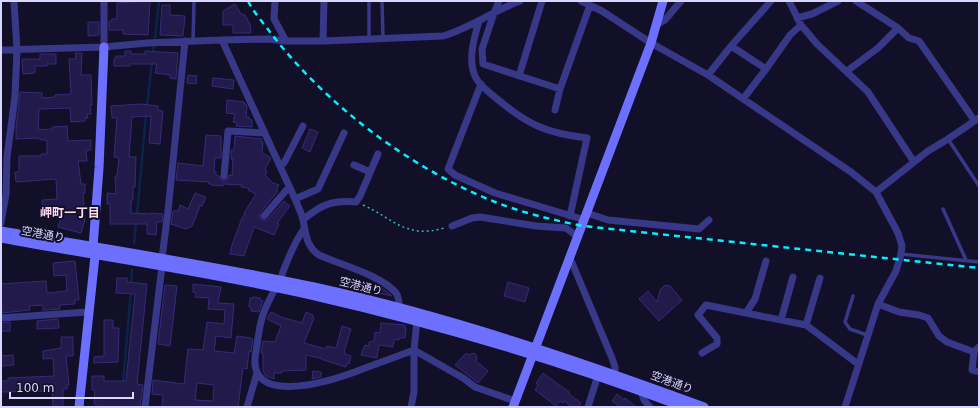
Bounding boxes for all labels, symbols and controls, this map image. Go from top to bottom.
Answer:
district label: 岬町一丁目 [40,206,100,220]
street label: 空港通り [20,224,66,245]
street label: 空港通り [338,275,384,298]
street label: 空港通り [649,369,695,396]
scale bar [10,374,133,400]
text: 100 m [16,381,54,395]

